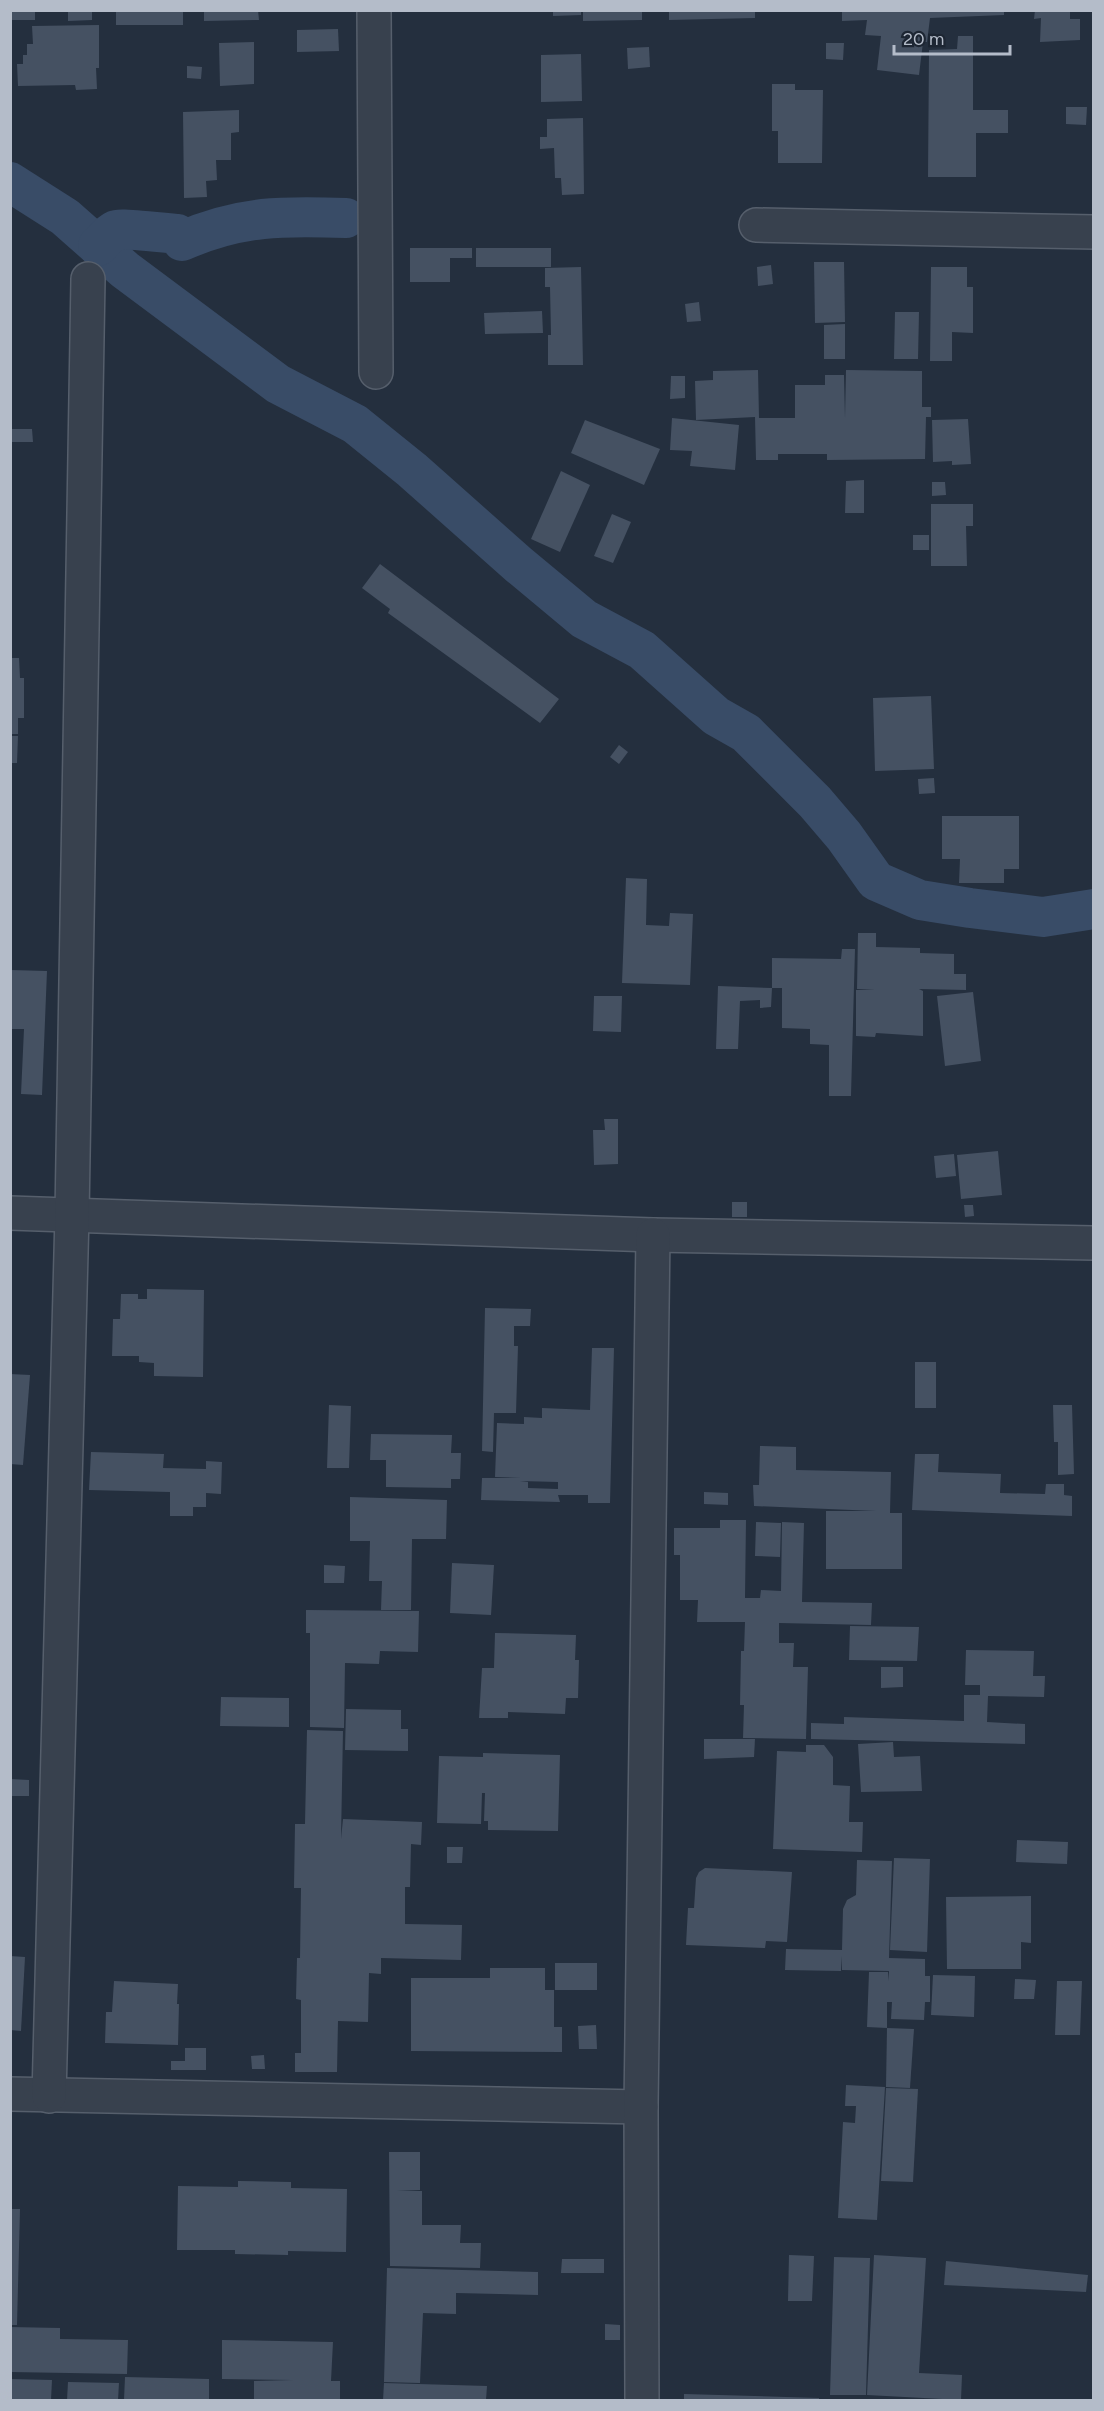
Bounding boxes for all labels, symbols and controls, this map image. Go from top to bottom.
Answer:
scale bar [894,18,1010,56]
text: 20 m [903,28,944,50]

